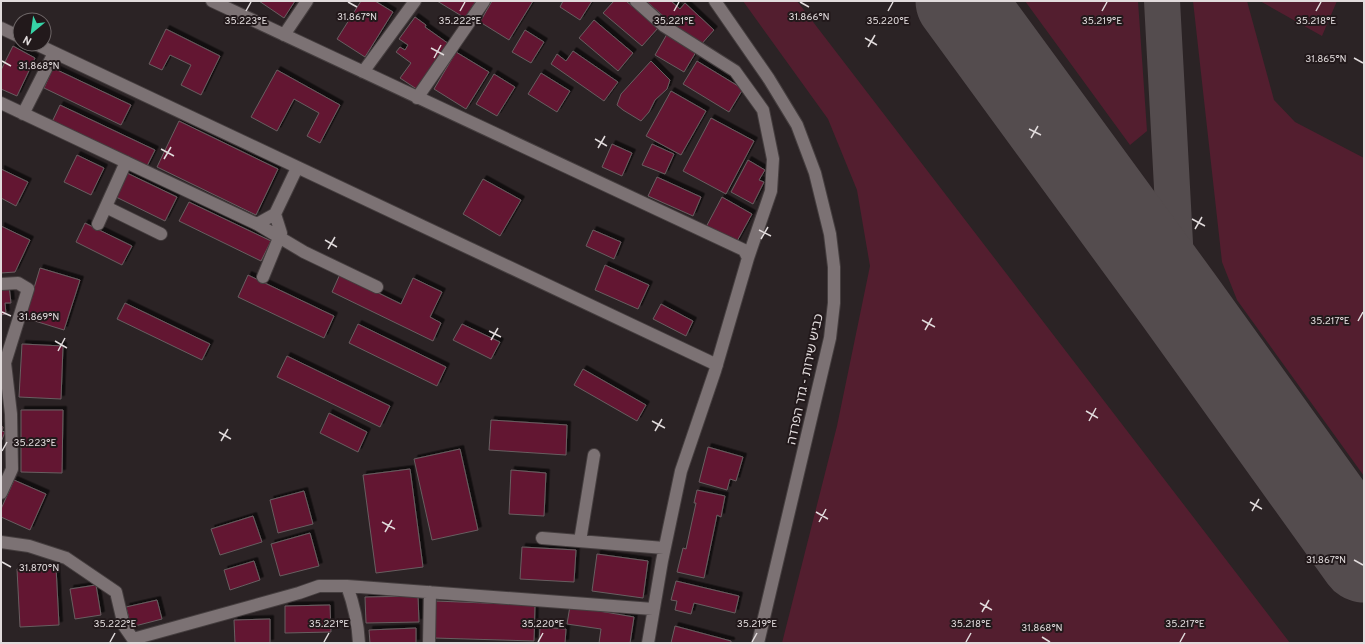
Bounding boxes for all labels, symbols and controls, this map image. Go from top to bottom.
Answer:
text: 31.867°N [337,11,377,24]
text: 31.866°N [788,11,830,24]
north arrow [12,12,52,52]
text: 35.223°E [225,15,267,28]
text: 35.222°E [439,15,481,28]
text: 35.221°E [654,15,694,28]
text: 35.220°E [866,15,910,28]
text: 35.219°E [1082,15,1122,28]
text: 35.218°E [1296,15,1336,28]
text: N [21,32,34,48]
text: 31.865°N [1305,53,1347,66]
text: 31.868°N [18,60,60,73]
text: 31.869°N [19,311,59,324]
street label: כביש שירות - גדר הפרדה [784,312,828,446]
text: 35.217°E [1310,315,1350,328]
text: 35.223°E [14,437,56,450]
text: 31.867°N [1306,554,1346,567]
text: 31.870°N [19,562,59,575]
text: 35.222°E [94,618,136,631]
text: 35.221°E [309,618,349,631]
text: 35.220°E [521,618,565,631]
text: 35.219°E [737,618,777,631]
text: 35.218°E [951,618,991,631]
text: 35.217°E [1165,618,1205,631]
text: 31.868°N [1021,622,1063,635]

